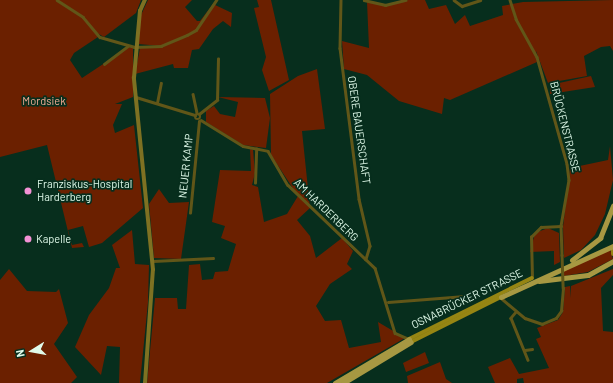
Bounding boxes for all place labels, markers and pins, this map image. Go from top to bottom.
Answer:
place label: Franziskus-Hospital Harderberg [37,178,132,204]
marker: Franziskus-Hospital Harderberg [22,185,34,197]
place label: Kapelle [36,232,71,246]
marker: Kapelle [23,234,33,244]

